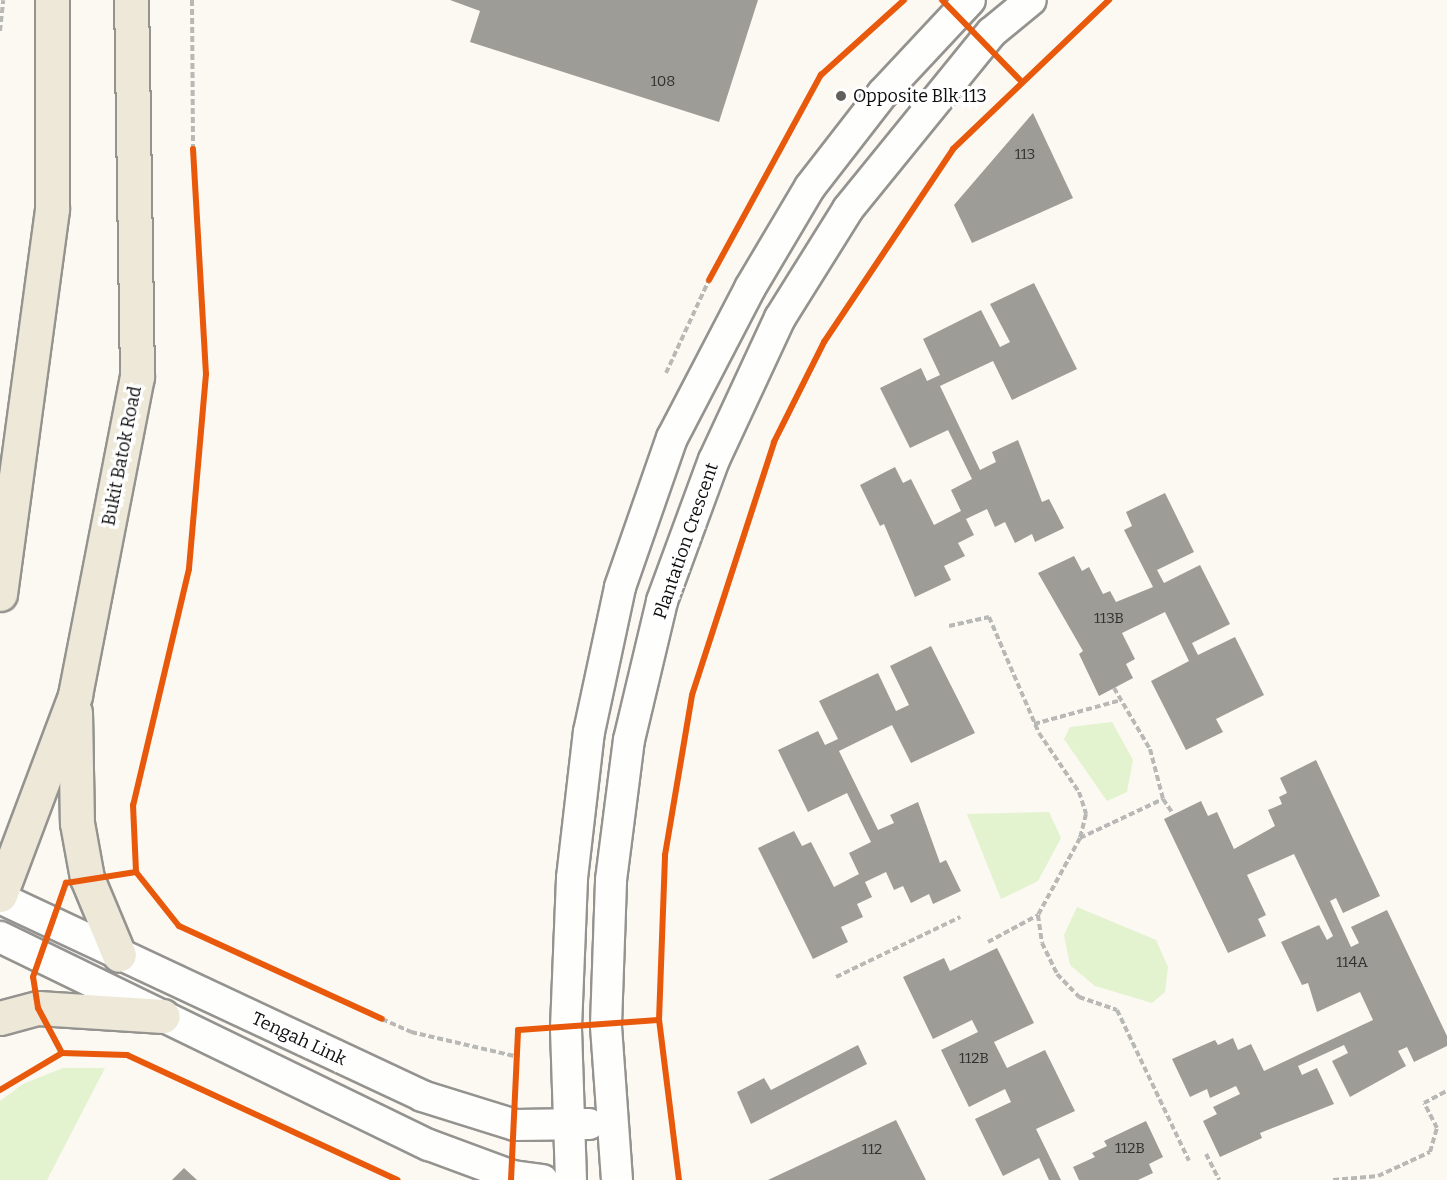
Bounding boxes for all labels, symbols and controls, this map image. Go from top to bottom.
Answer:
house number: 108 [651,73,675,91]
place label: Opposite Blk 113 [853,85,987,107]
marker: Opposite Blk 113 [834,89,848,103]
house number: 113 [1015,146,1035,164]
street label: Bukit Batok Road [98,384,146,528]
street label: Plantation Crescent [649,460,723,622]
house number: 113B [1094,610,1124,628]
house number: 114A [1336,954,1368,972]
street label: Tengah Link [248,1008,350,1070]
house number: 112B [959,1050,989,1068]
house number: 112B [1115,1140,1145,1158]
house number: 112 [862,1141,882,1159]

